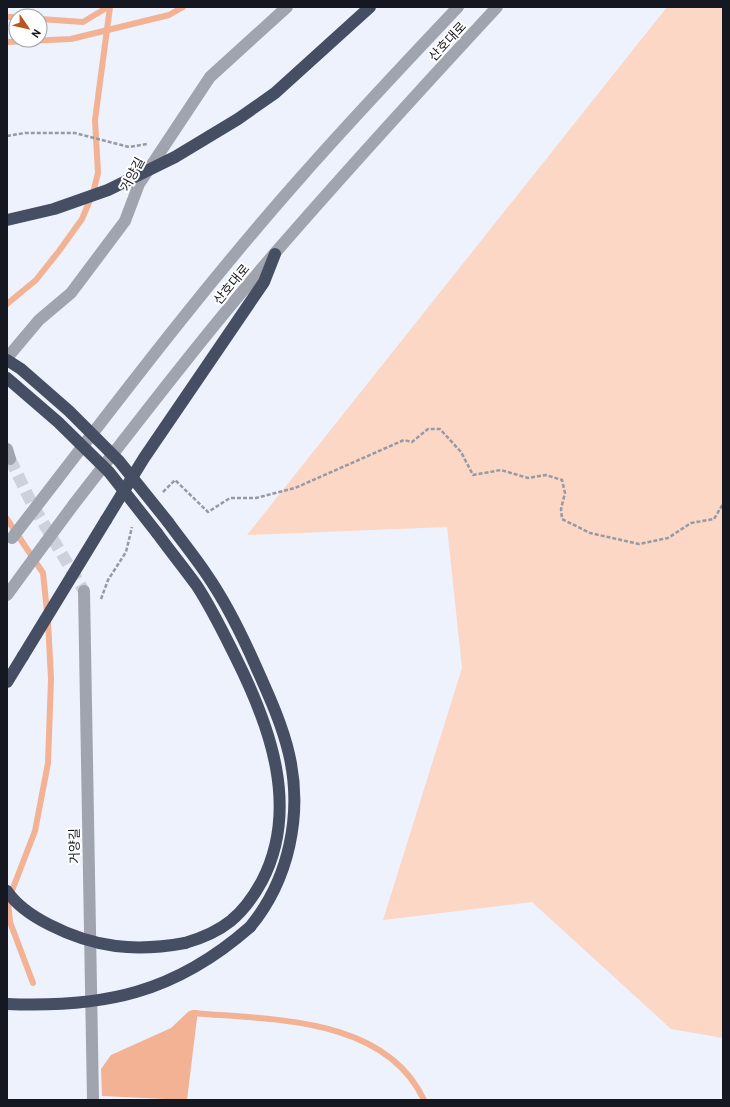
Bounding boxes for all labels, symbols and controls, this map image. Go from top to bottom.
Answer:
north arrow [8,8,48,48]
street label: 산호대로 [425,18,469,64]
text: N [29,27,44,41]
street label: 거양길 [117,154,147,194]
street label: 산호대로 [209,261,253,307]
street label: 거양길 [66,828,82,864]

